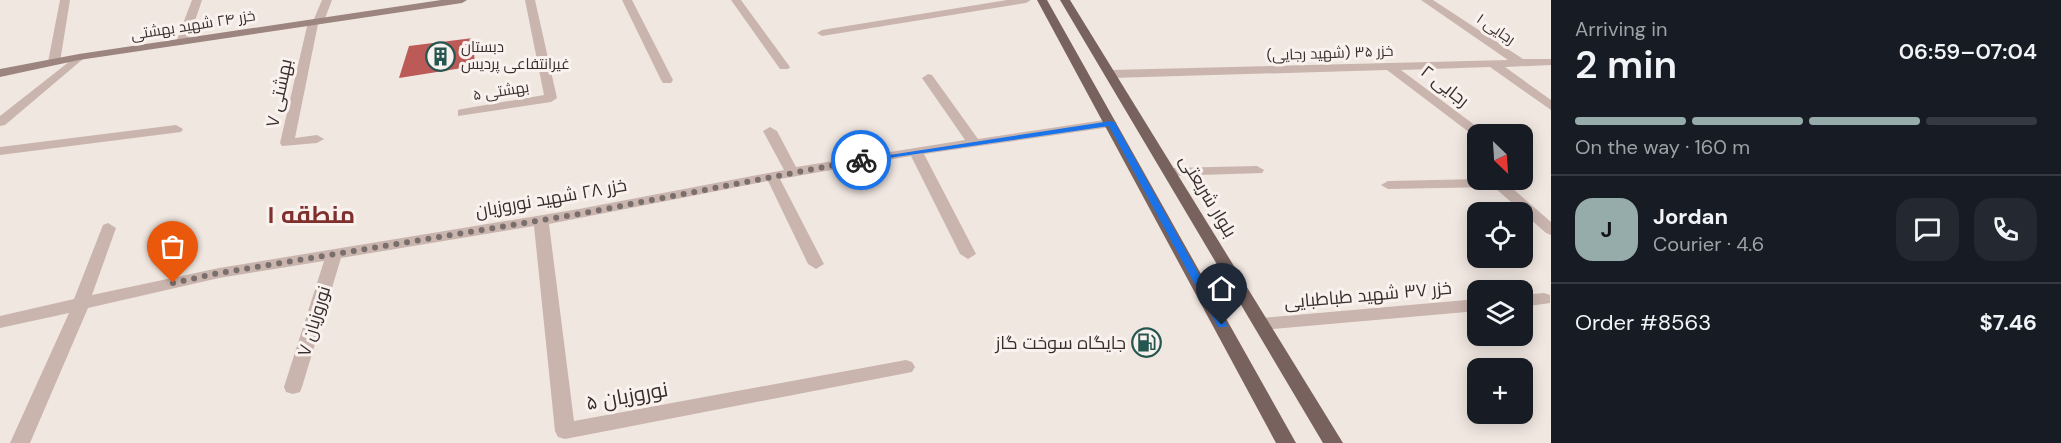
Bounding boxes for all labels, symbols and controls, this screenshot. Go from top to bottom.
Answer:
street label: خزر ۲۴ شهید بهشتی [129,5,257,45]
street label: رجایی ۱ [1473,9,1519,49]
text: Arriving in [1575,16,1667,42]
place label: دبستان غیرانتفاعی پردیس [461,37,570,74]
text: 06:59–07:04 [1899,37,2037,66]
text: 2 min [1575,39,1677,90]
building icon: دبستان غیرانتفاعی پردیس [424,40,456,72]
street label: خزر ۳۵ (شهید رجایی) [1266,41,1394,65]
street label: بهشتی ۷ [260,57,298,129]
street label: رجایی ۲ [1416,60,1474,112]
street label: بهشتی ۵ [471,77,531,105]
north arrow [1467,124,1533,190]
map controls [1467,124,1533,424]
courier [831,130,891,190]
text: On the way · 160 m [1575,134,1750,160]
icon: bike [845,144,878,177]
street label: بلوار شریعتی [1174,150,1242,242]
street label: خزر ۲۸ شهید نوروزیان [473,173,629,223]
button: chat [1896,198,1959,261]
button: phone [1974,198,2037,261]
district label: منطقه ۱ [267,199,355,230]
button: locate [1467,202,1533,268]
text: Jordan [1653,202,1728,231]
text: J [1601,215,1612,244]
pin [147,221,198,283]
icon: bag [156,230,189,263]
text: Courier · 4.6 [1653,231,1764,257]
pin [1196,263,1247,325]
icon: home [1205,272,1238,305]
street label: خزر ۳۷ شهید طباطبایی [1283,276,1453,314]
button: layers [1467,280,1533,346]
street label: نوروزیان ۷ [292,283,336,359]
text: Order #8563 [1575,308,1711,337]
text: $7.46 [1979,308,2037,337]
fuel station icon: جایگاه سوخت گاز [1131,327,1163,359]
place label: جایگاه سوخت گاز [995,331,1126,355]
button: + [1467,358,1533,424]
street label: نوروزیان ۵ [584,375,670,417]

